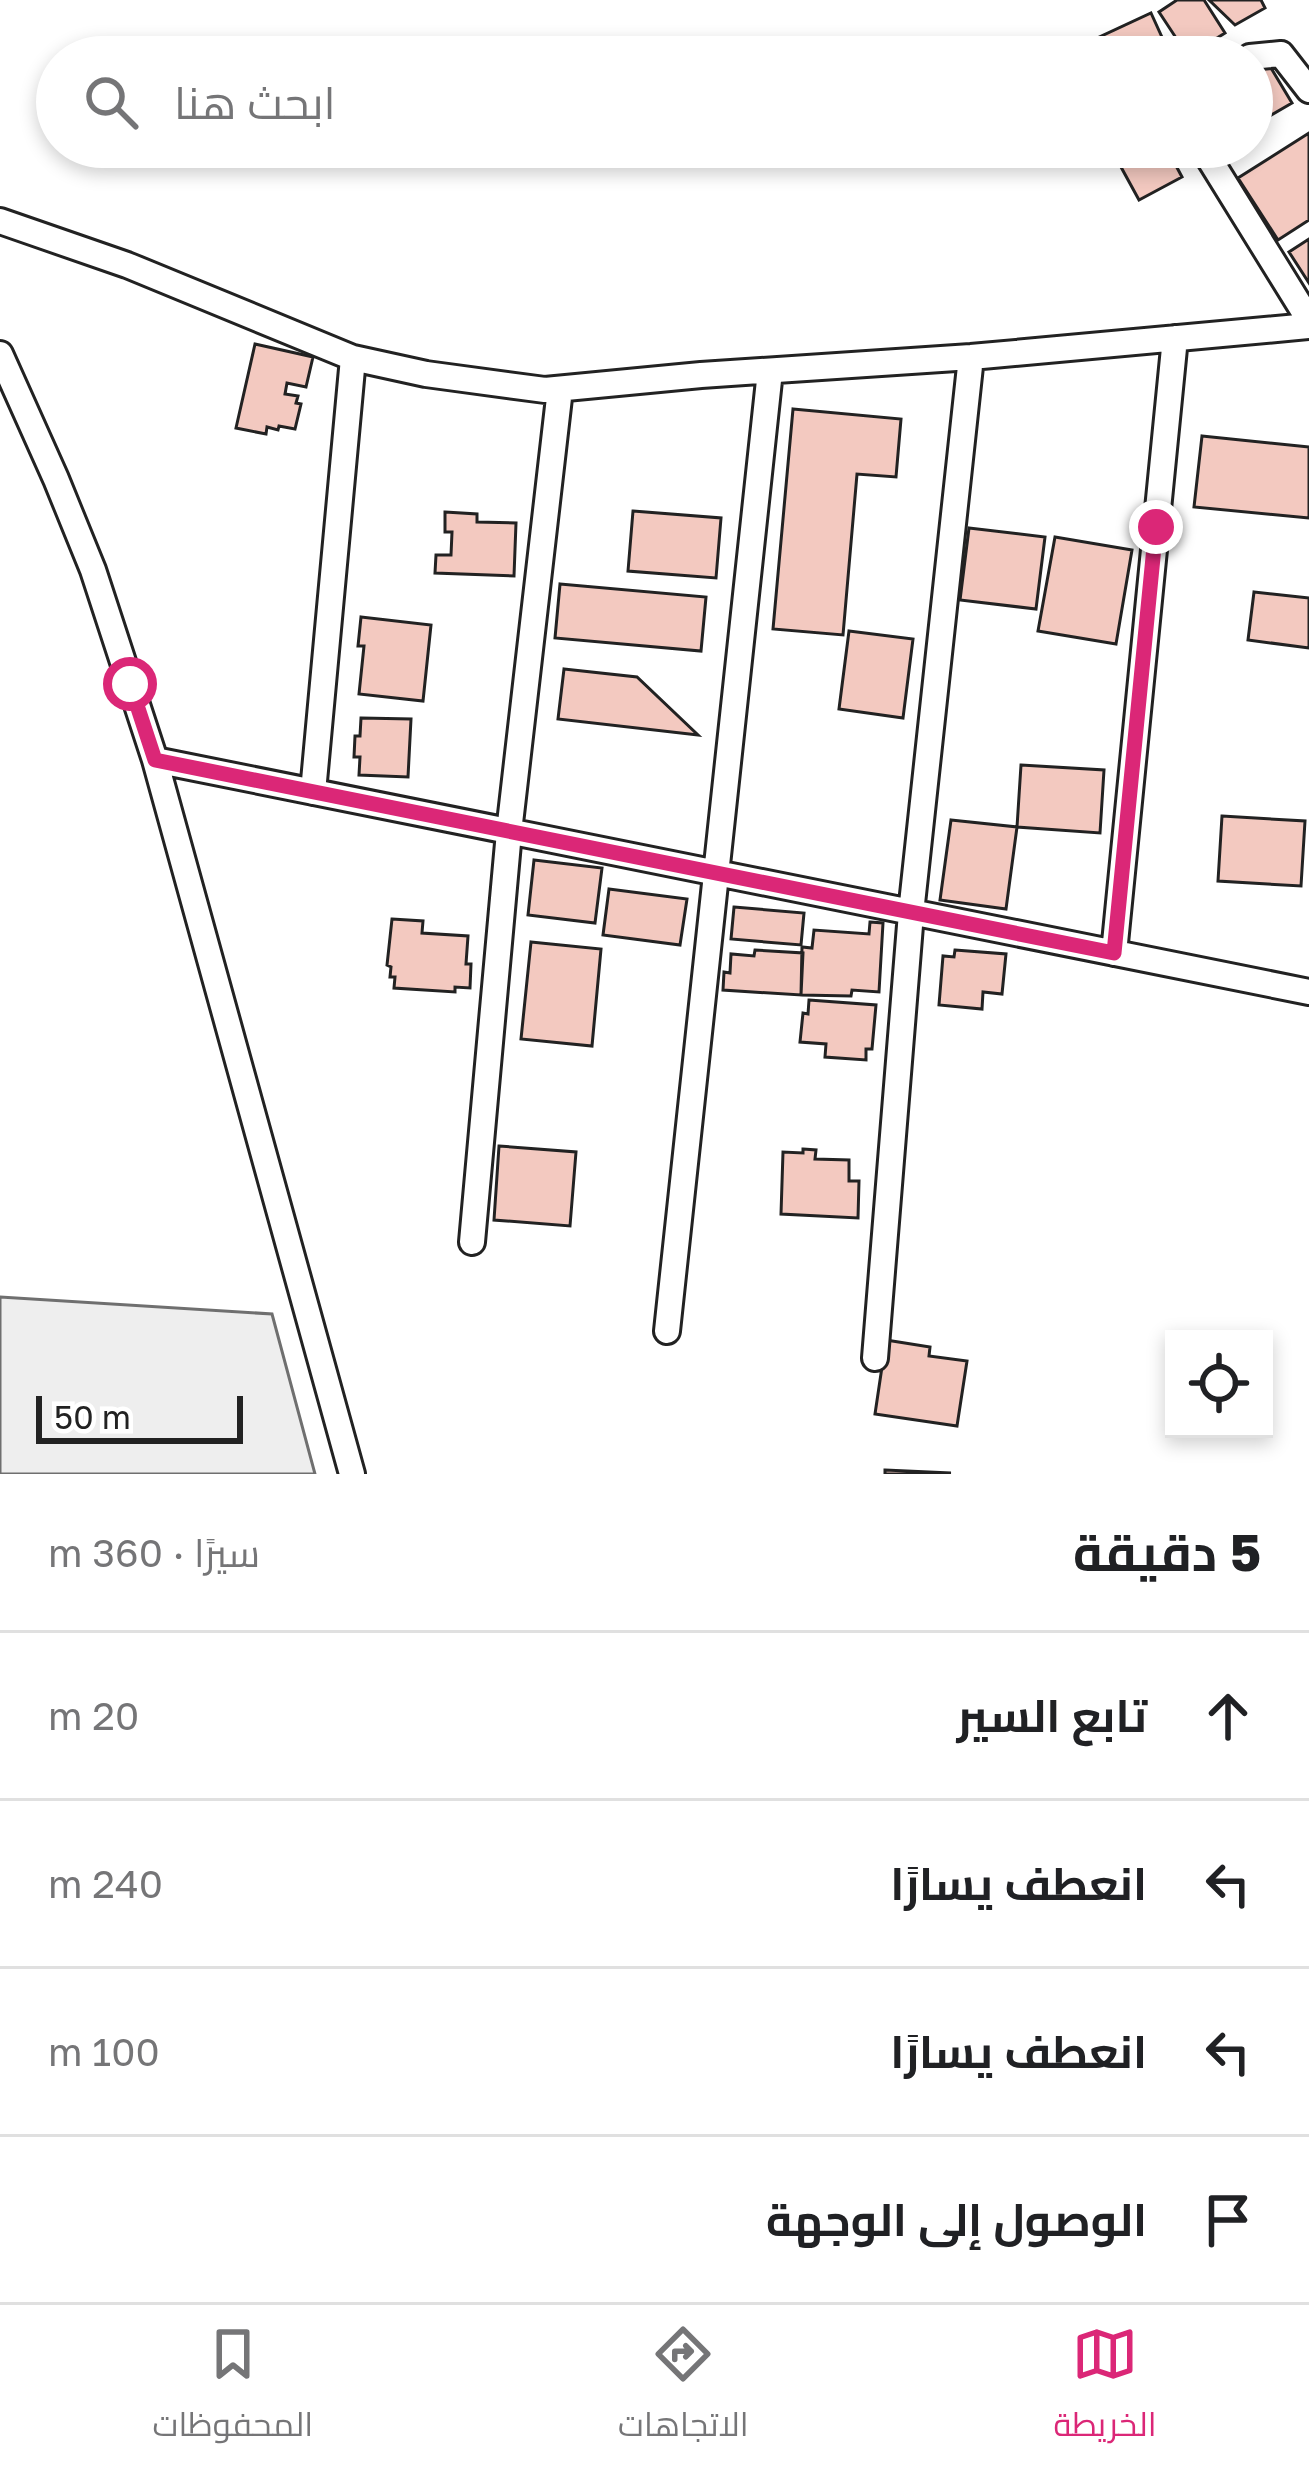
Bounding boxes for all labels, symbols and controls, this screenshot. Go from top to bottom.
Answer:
search box [36,36,1273,168]
icon: search [78,69,144,135]
text: ابحث هنا [174,75,336,129]
route end [1129,500,1183,554]
route start [103,657,157,711]
map controls [1165,1330,1273,1438]
button: locate [1165,1330,1273,1438]
scale bar [36,1390,243,1443]
text: 50 m [54,1397,131,1436]
text: 5 دقيقة [1073,1521,1261,1582]
text: سيرًا · 360 m [48,1529,260,1576]
icon: ahead [1195,1683,1261,1749]
text: تابع السير [957,1688,1147,1742]
text: 20 m [48,1692,139,1739]
icon: left [1195,1851,1261,1917]
text: انعطف يسارًا [890,1856,1147,1910]
text: 240 m [48,1860,163,1907]
icon: left [1195,2019,1261,2085]
text: انعطف يسارًا [890,2024,1147,2078]
text: 100 m [48,2028,160,2075]
icon: arrive [1195,2187,1261,2253]
text: الوصول إلى الوجهة [766,2192,1147,2246]
tab: المحفوظات [152,2321,313,2455]
tab: الاتجاهات [618,2321,749,2455]
tab: الخريطة [1054,2321,1157,2455]

